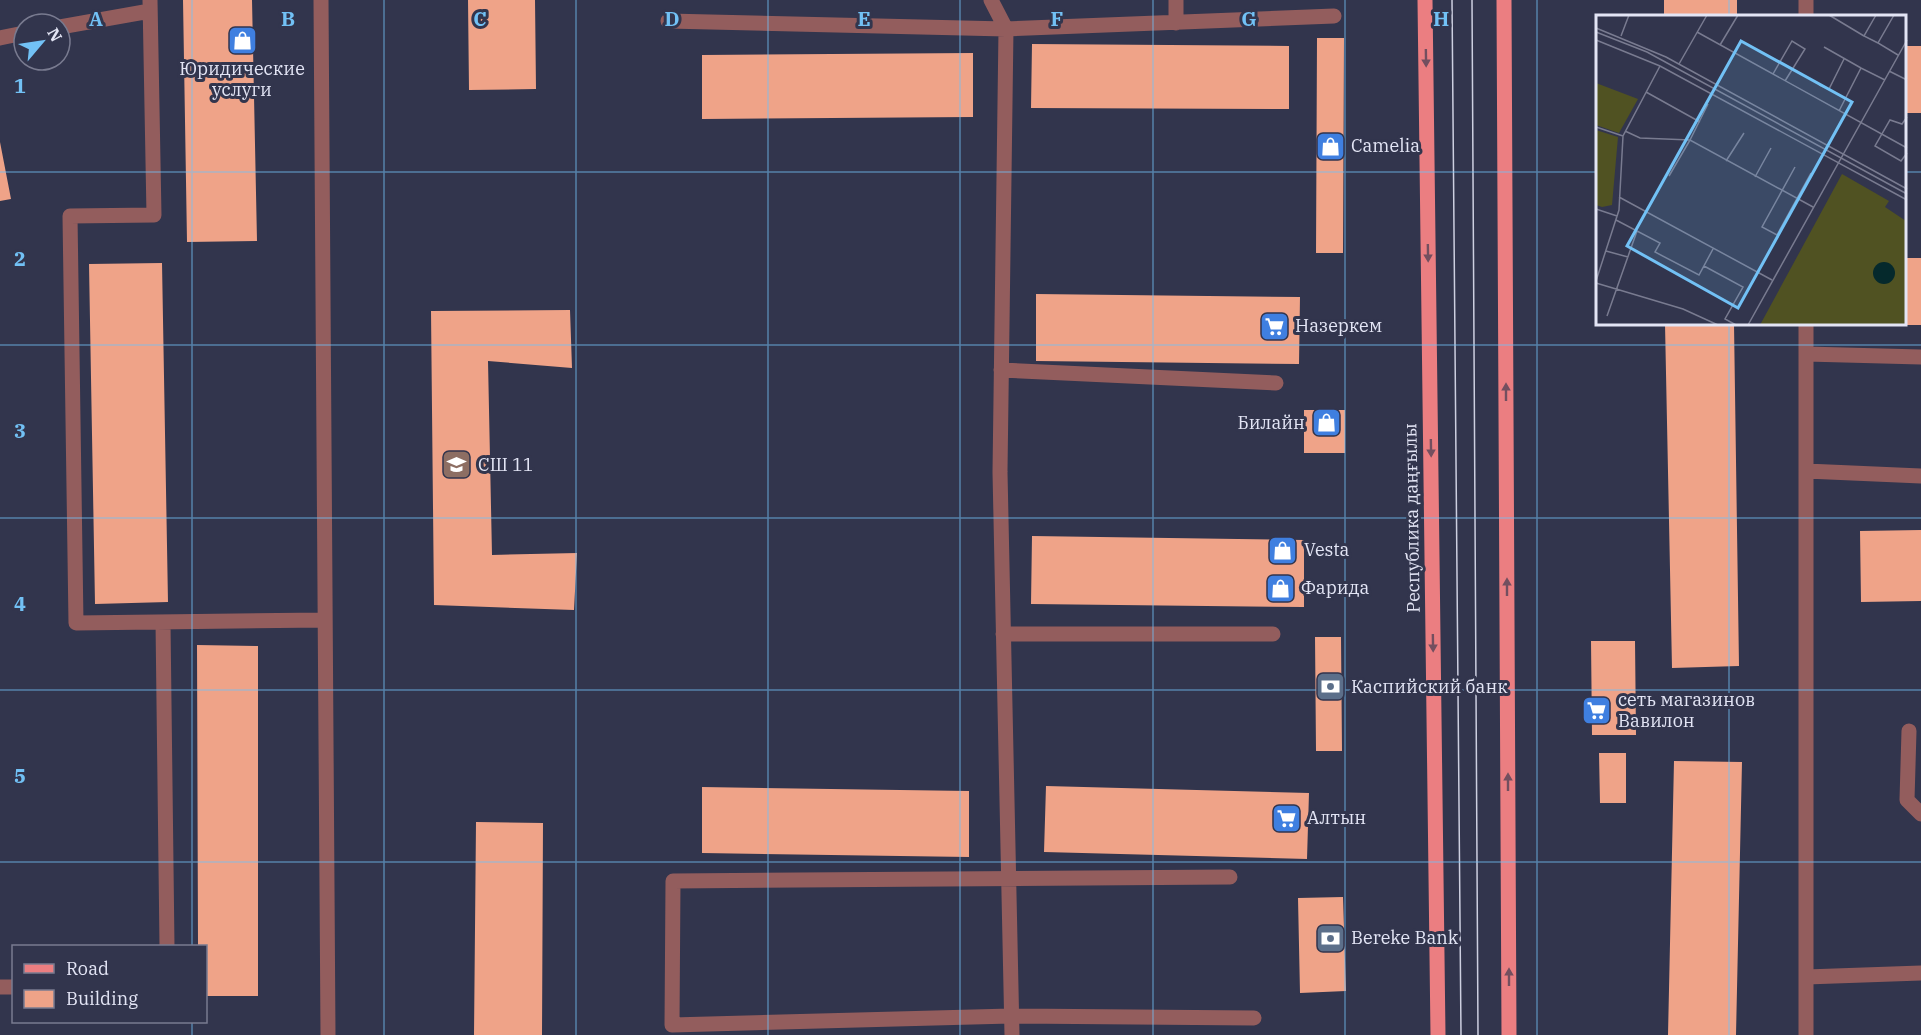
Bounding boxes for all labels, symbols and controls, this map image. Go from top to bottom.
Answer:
text: A [89,5,103,32]
text: B [281,5,295,32]
text: C [473,5,487,32]
text: D [664,5,680,32]
text: E [857,5,871,32]
text: F [1051,5,1063,32]
text: G [1241,5,1257,32]
text: H [1433,5,1449,32]
north arrow [12,12,72,72]
inset map [1596,15,1906,326]
text: N [43,24,67,45]
shop icon: Юридические услуги [226,24,258,56]
one-way arrow [1421,49,1431,68]
place label: Юридические услуги [179,57,305,101]
text: 1 [14,72,26,99]
shop icon: Camelia [1314,130,1346,162]
place label: Camelia [1351,134,1420,157]
one-way arrow [1424,244,1433,263]
text: 2 [14,245,26,272]
supermarket icon: Назеркем [1258,310,1290,342]
place label: Назеркем [1295,314,1382,337]
one-way arrow [1501,382,1511,401]
shop icon: Билайн [1310,407,1342,439]
place label: Билайн [1238,411,1305,434]
text: 3 [14,417,26,444]
street label: Республика даңғылы [1398,423,1425,613]
one-way arrow [1426,439,1436,458]
school or university icon: СШ 11 [441,449,473,481]
place label: СШ 11 [478,453,534,476]
shop icon: Vesta [1267,534,1299,566]
place label: Vesta [1304,538,1350,561]
shop icon: Фарида [1264,572,1296,604]
place label: Фарида [1301,576,1370,599]
one-way arrow [1502,577,1512,596]
text: 4 [14,590,26,617]
one-way arrow [1428,634,1438,653]
bank icon: Каспийский банк [1314,671,1346,703]
place label: Каспийский банк [1351,675,1508,698]
place label: сеть магазинов Вавилон [1618,688,1755,732]
supermarket icon: сеть магазинов Вавилон [1581,694,1613,726]
text: 5 [14,762,26,789]
one-way arrow [1503,772,1513,791]
supermarket icon: Алтын [1270,802,1302,834]
place label: Алтын [1307,806,1366,829]
bank icon: Bereke Bank [1314,922,1346,954]
place label: Bereke Bank [1351,926,1459,949]
legend [12,945,207,1023]
text: Road [66,957,109,980]
one-way arrow [1504,967,1513,986]
text: Building [66,987,138,1010]

